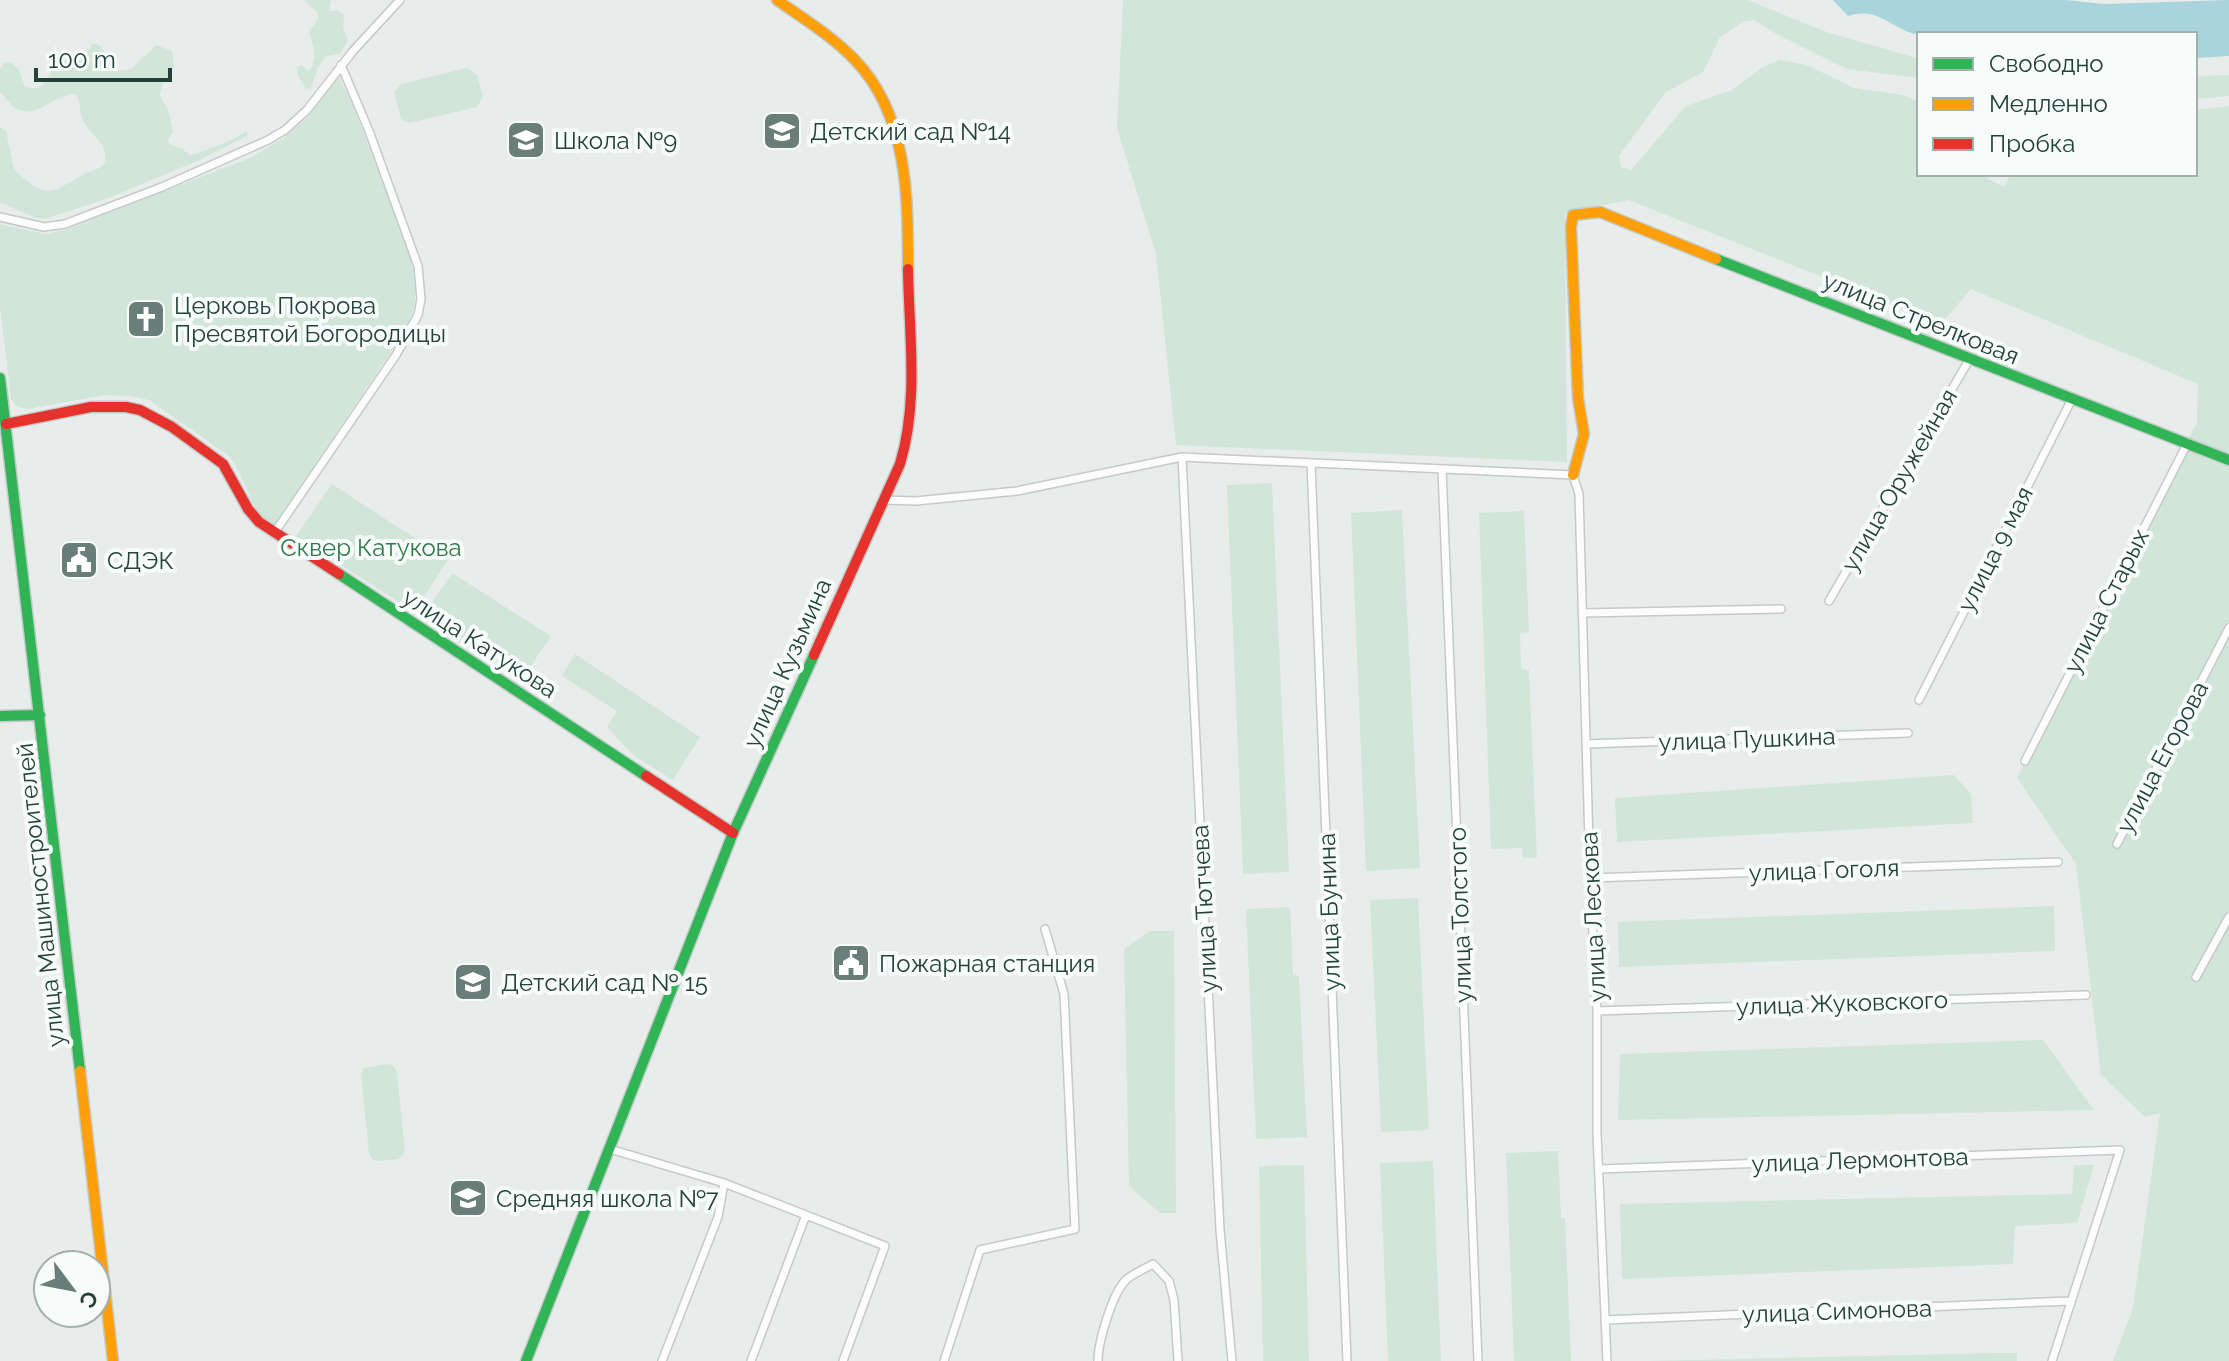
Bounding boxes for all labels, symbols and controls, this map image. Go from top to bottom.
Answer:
scale bar [36,32,170,82]
legend [1917,32,2197,176]
text: 100 m [48,45,116,74]
text: Свободно [1989,49,2104,78]
text: Медленно [1989,89,2108,118]
school or university icon: Детский сад №14 [761,110,803,152]
place label: Детский сад №14 [810,117,1011,146]
school or university icon: Школа №9 [505,119,547,161]
place label: Школа №9 [554,126,677,155]
text: Пробка [1989,129,2075,158]
street label: улица Стрелковая [1819,265,2023,371]
place label: Церковь Покрова Пресвятой Богородицы [174,291,446,348]
church icon: Церковь Покрова Пресвятой Богородицы [125,298,167,340]
street label: улица Оружейная [1835,383,1963,577]
street label: улица 9 мая [1951,482,2039,616]
street label: улица Старых [2057,524,2155,678]
park label: Сквер Катукова [280,533,462,562]
public building icon: СДЭК [58,539,100,581]
place label: СДЭК [107,546,174,575]
street label: улица Кузьмина [737,574,837,752]
street label: улица Катукова [397,582,563,704]
street label: улица Егорова [2110,676,2214,838]
street label: улица Пушкина [1658,721,1836,757]
street label: улица Машиностроителей [10,742,70,1048]
street label: улица Тютчева [1185,824,1223,994]
street label: улица Толстого [1442,826,1478,1004]
street label: улица Лескова [1574,831,1612,1003]
street label: улица Бунина [1312,833,1346,991]
street label: улица Гоголя [1748,853,1900,887]
public building icon: Пожарная станция [830,942,872,984]
place label: Пожарная станция [879,949,1095,978]
school or university icon: Детский сад № 15 [452,961,494,1003]
place label: Детский сад № 15 [501,968,708,997]
street label: улица Жуковского [1736,985,1948,1021]
street label: улица Лермонтова [1751,1142,1969,1178]
school or university icon: Средняя школа №7 [447,1177,489,1219]
place label: Средняя школа №7 [496,1184,719,1213]
north arrow [32,1249,112,1329]
text: С [74,1286,104,1313]
street label: улица Симонова [1742,1293,1932,1329]

